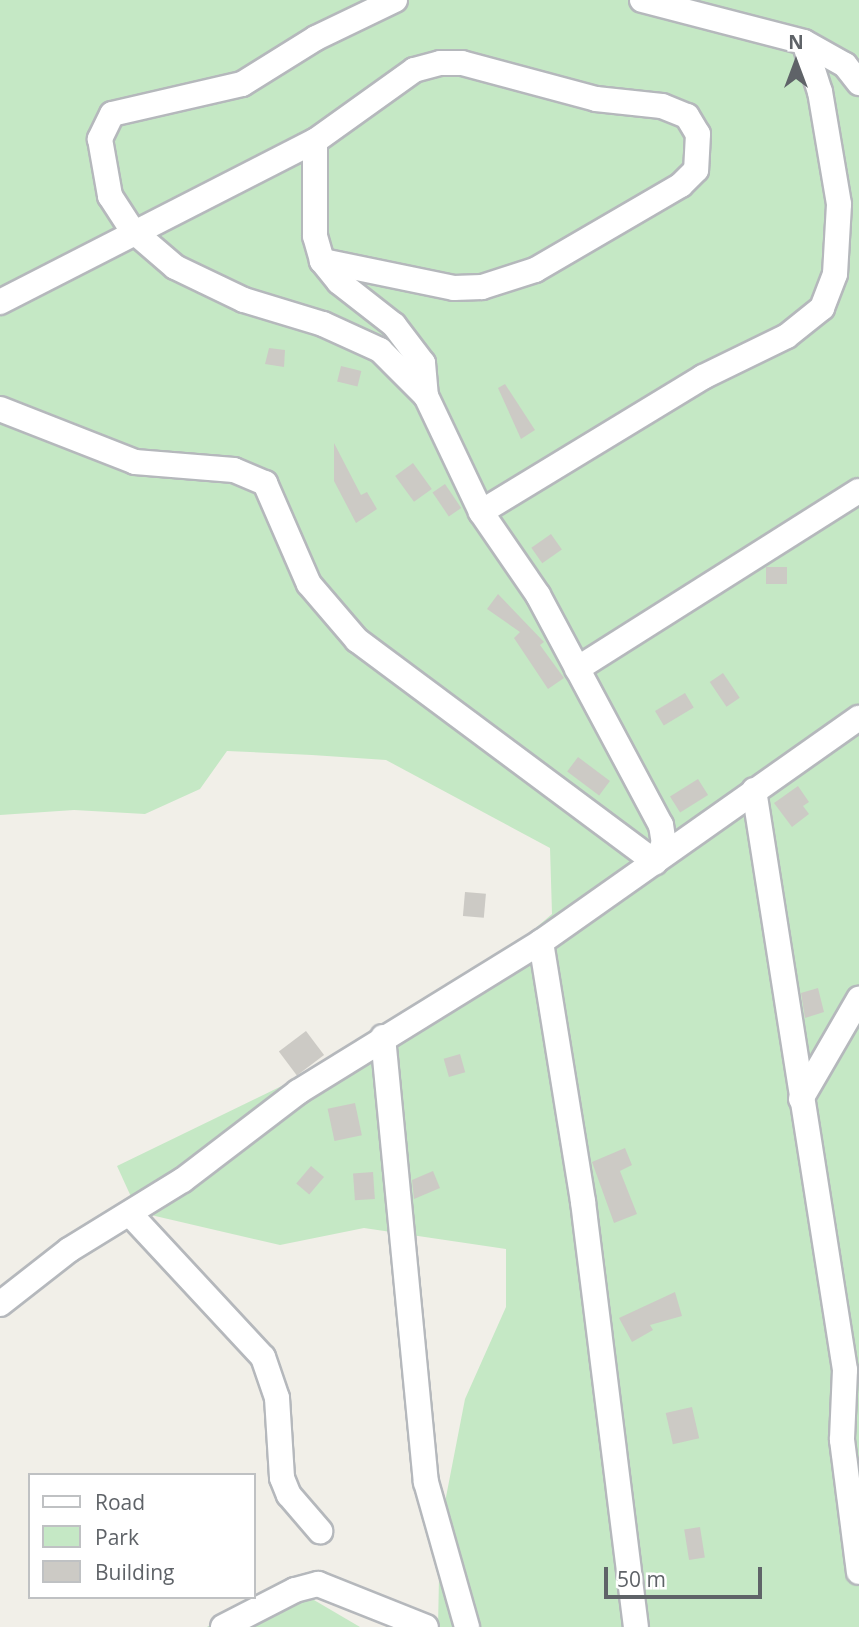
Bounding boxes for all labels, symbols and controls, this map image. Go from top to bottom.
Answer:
north arrow [761,28,831,98]
text: N [788,29,804,55]
legend [28,1473,256,1599]
text: Road [95,1488,145,1516]
text: Park [95,1523,139,1551]
scale bar [607,1554,764,1598]
text: Building [95,1558,174,1586]
text: 50 m [617,1565,666,1593]

